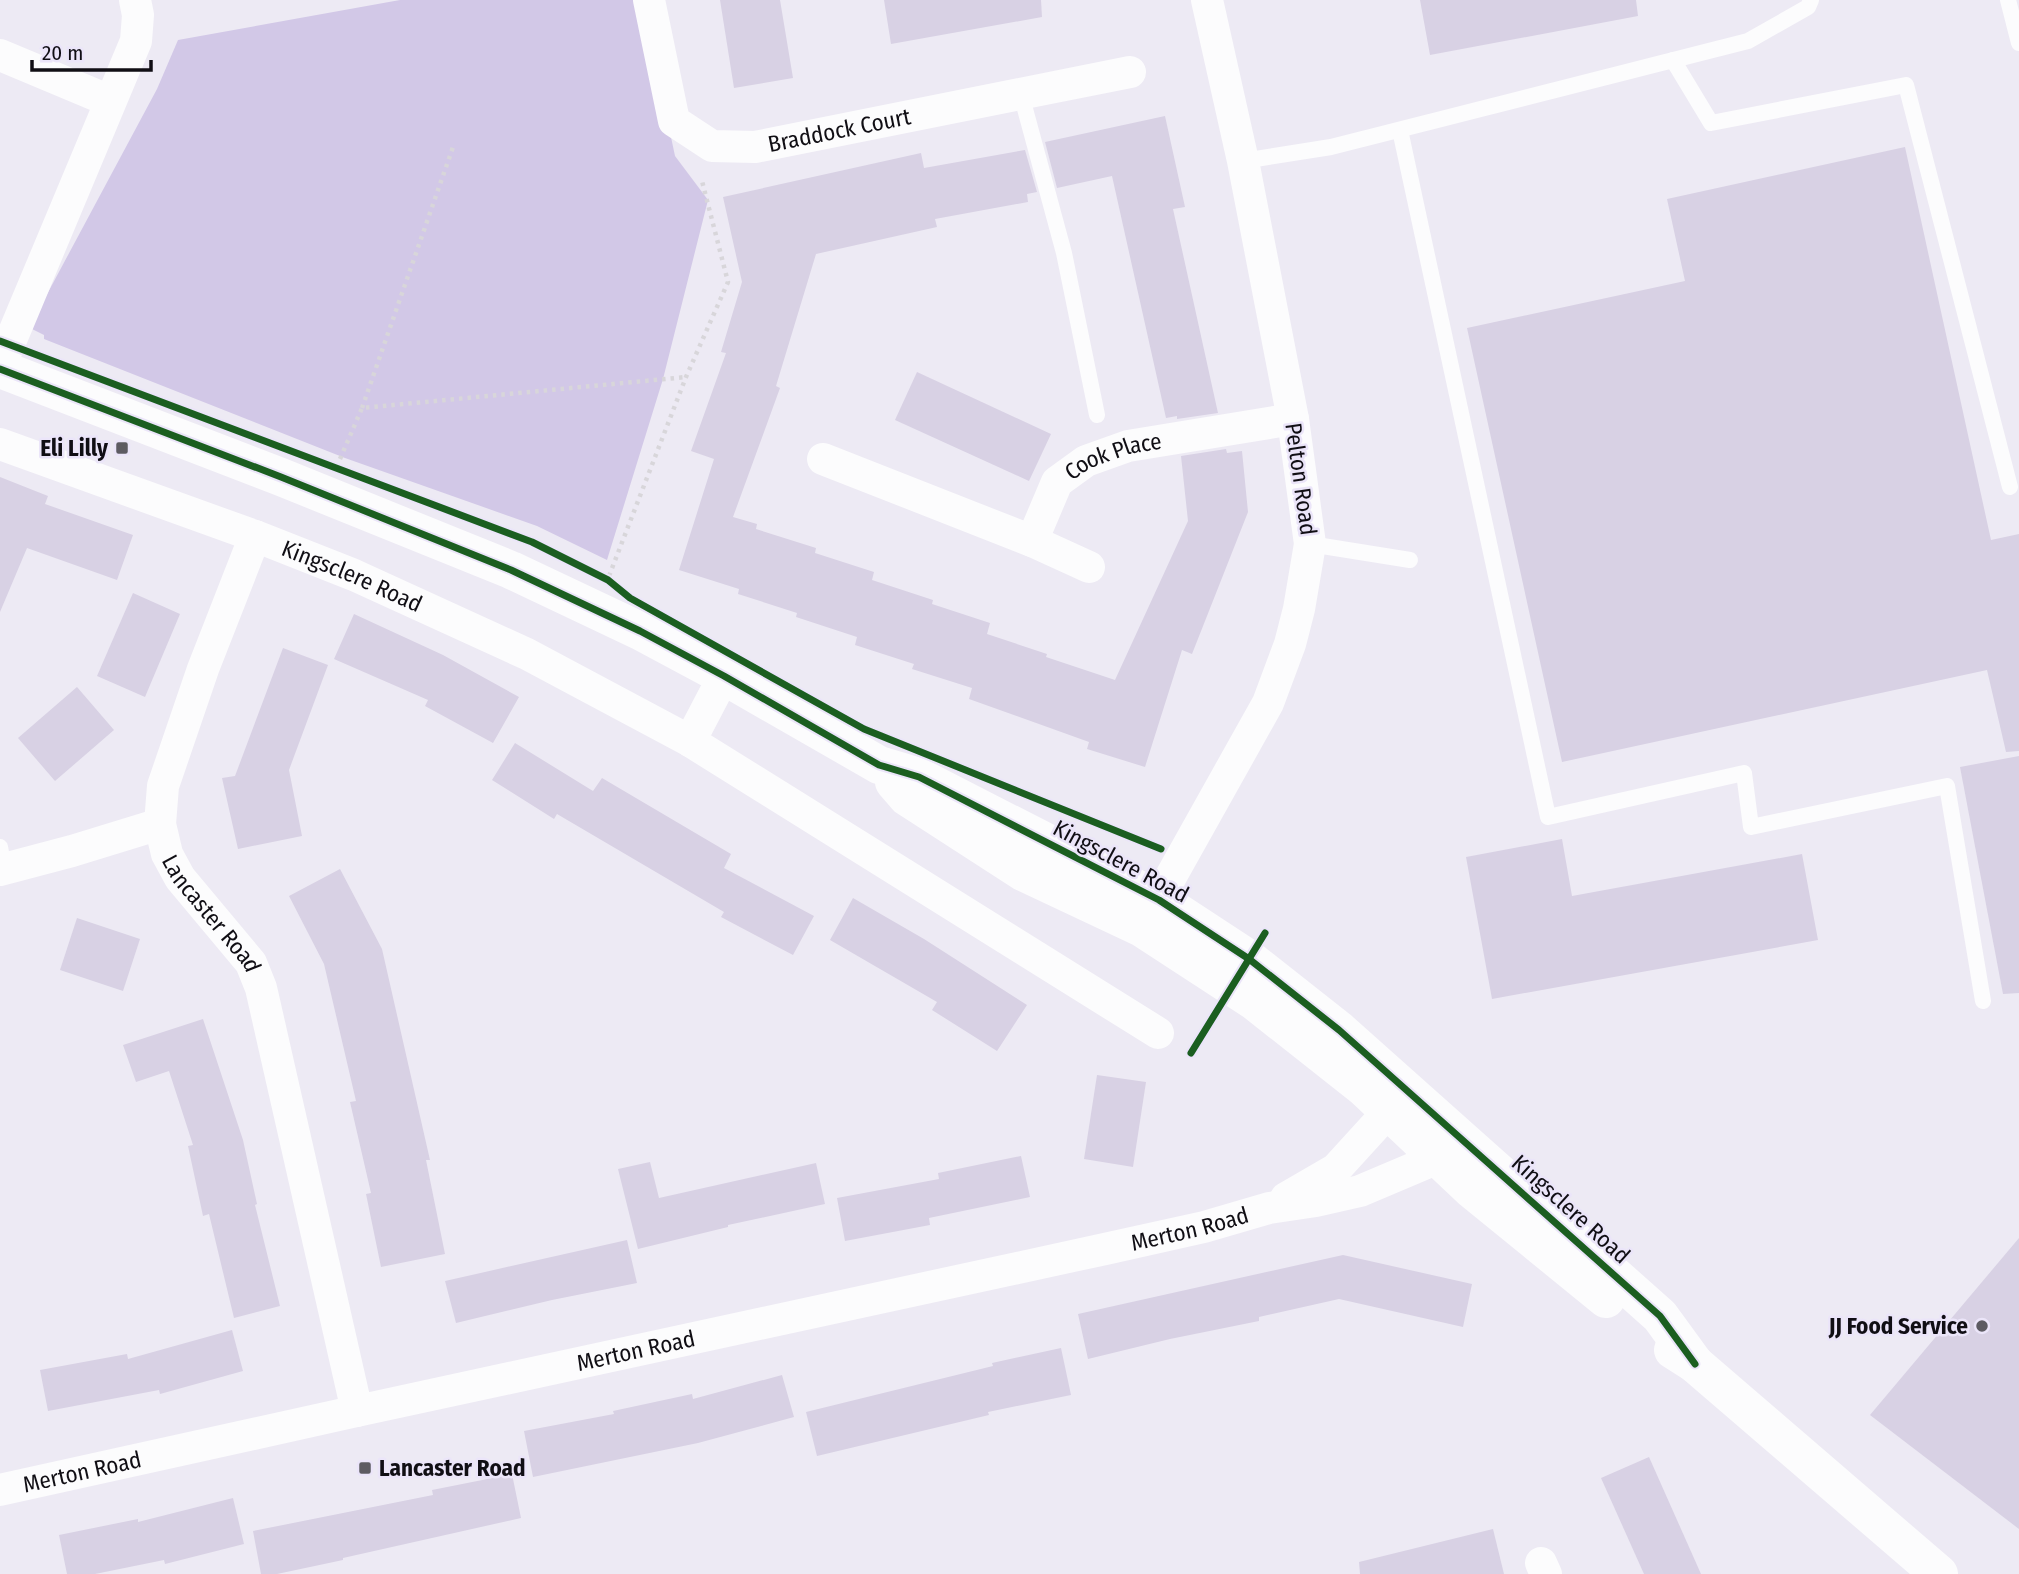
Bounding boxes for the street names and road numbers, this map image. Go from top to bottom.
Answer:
street label: Braddock Court [765,102,914,158]
street label: Pelton Road [1279,421,1323,537]
street label: Cook Place [1059,427,1164,486]
street label: Kingsclere Road [278,534,427,618]
street label: Kingsclere Road [1048,814,1194,908]
street label: Lancaster Road [156,850,267,976]
street label: Kingsclere Road [1506,1149,1636,1269]
street label: Merton Road [1128,1201,1252,1257]
street label: Merton Road [574,1324,698,1377]
street label: Merton Road [20,1445,144,1499]

